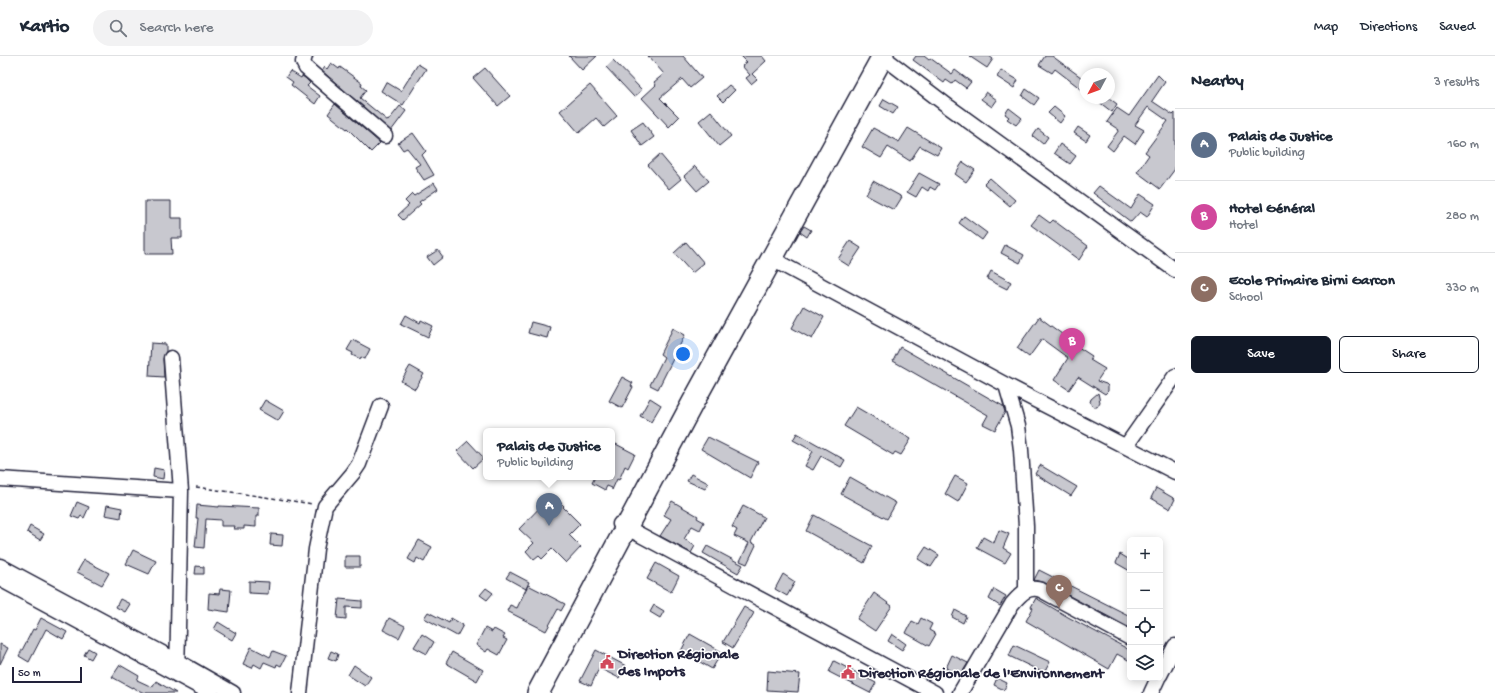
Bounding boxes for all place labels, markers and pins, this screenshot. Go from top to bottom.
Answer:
pin: B [1059,328,1085,361]
pin: A [536,493,562,526]
pin: C [1046,575,1072,608]
place label: Direction Régionale des Impots [616,646,740,681]
public building icon: Direction Régionale des Impots [599,654,615,670]
public building icon: Direction Régionale de l'Environnement [840,664,856,680]
place label: Direction Régionale de l'Environnement [857,665,1105,683]

